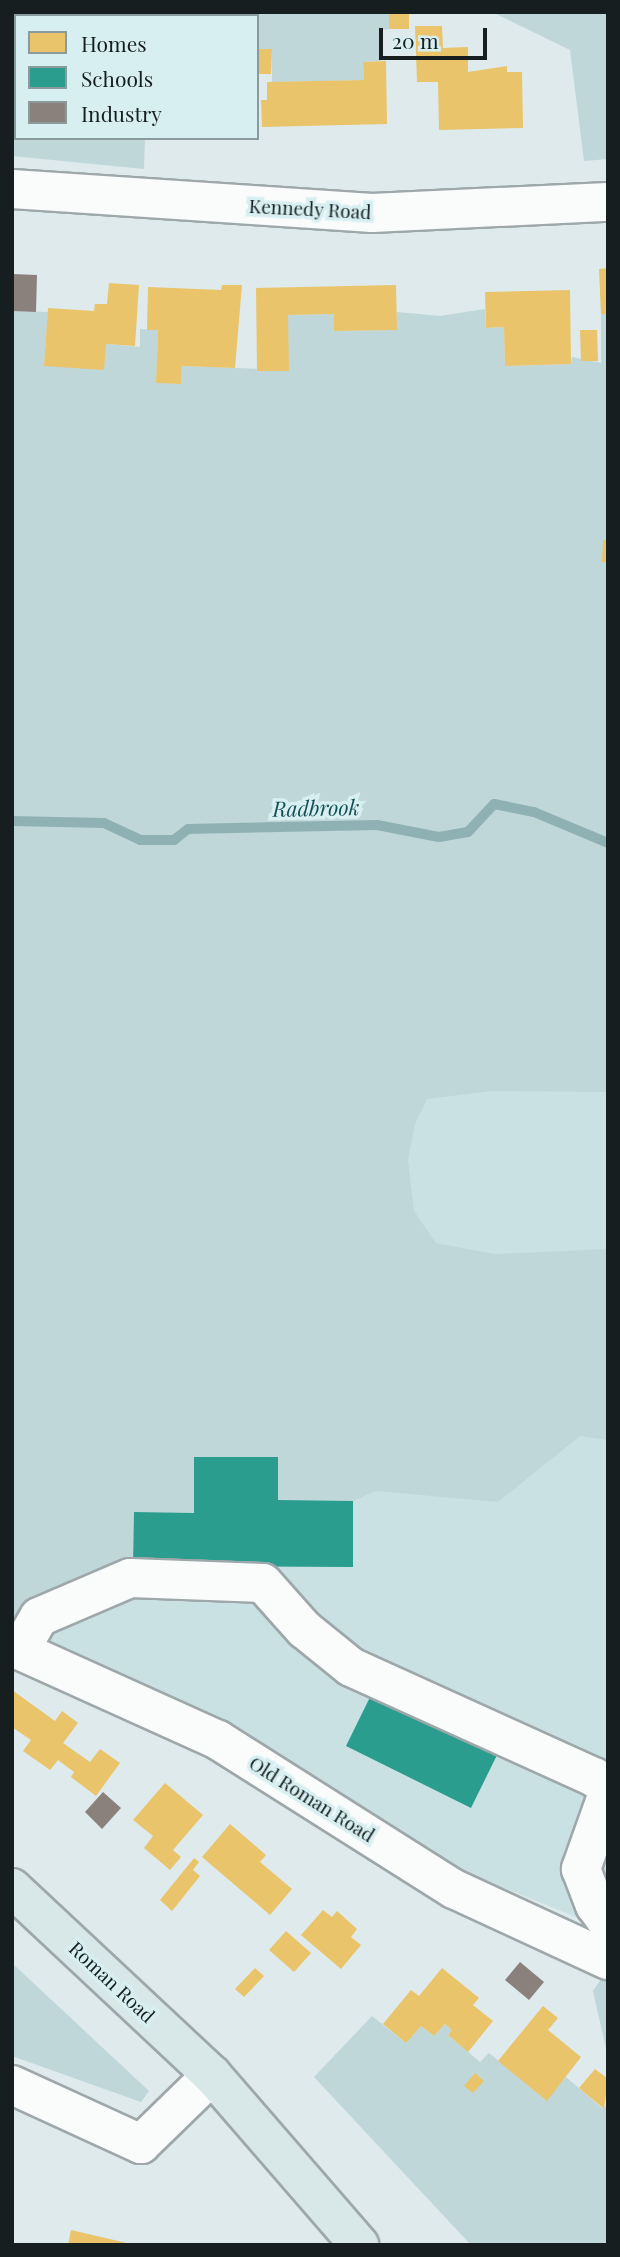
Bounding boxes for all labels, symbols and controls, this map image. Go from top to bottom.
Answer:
legend [14,14,259,140]
scale bar [382,14,490,58]
text: 20 m [392,26,439,54]
text: Homes [81,29,147,57]
text: Schools [81,64,153,92]
text: Industry [81,99,162,127]
street label: Kennedy Road [248,194,372,224]
water label: Radbrook [272,794,360,820]
street label: Old Roman Road [245,1751,379,1847]
street label: Roman Road [65,1937,159,2027]

